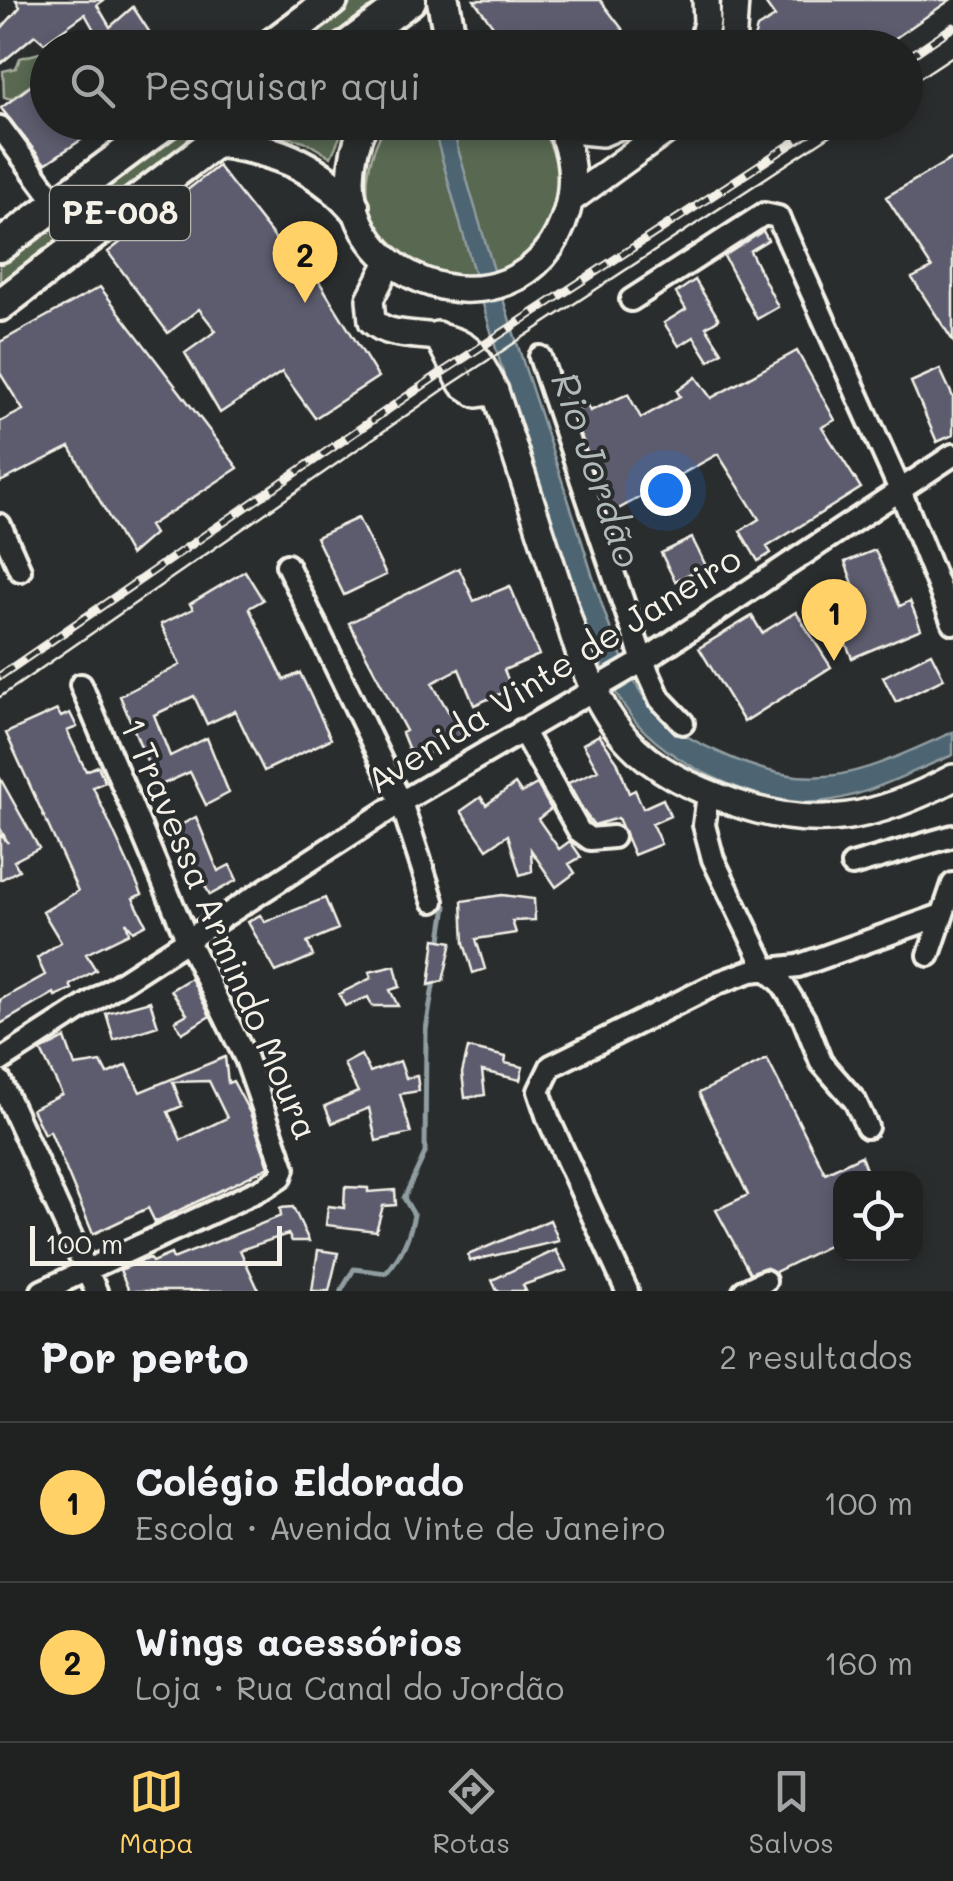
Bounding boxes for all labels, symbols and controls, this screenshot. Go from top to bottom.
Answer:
search box [30,30,923,140]
icon: search [65,58,120,113]
text: Pesquisar aqui [145,60,421,110]
road number: PE-008 [50,186,190,240]
pin: 2 [272,220,338,303]
water label: Rio Jordão [541,365,655,574]
your location [640,465,691,516]
street label: Avenida Vinte de Janeiro [357,534,749,803]
pin: 1 [802,578,866,661]
street label: 1 Travessa Armindo Moura [111,710,331,1146]
map controls [833,1171,923,1261]
button: locate [833,1171,923,1261]
scale bar [30,1221,282,1266]
text: 100 m [45,1225,123,1261]
text: Por perto [40,1329,249,1384]
text: 2 resultados [719,1335,913,1377]
text: Colégio Eldorado [135,1456,464,1506]
text: 1 [65,1481,80,1523]
text: 100 m [823,1481,913,1523]
text: Escola · Avenida Vinte de Janeiro [135,1506,665,1548]
text: Wings acessórios [135,1616,462,1666]
text: 2 [64,1641,81,1683]
text: 160 m [824,1641,913,1683]
text: Loja · Rua Canal do Jordão [135,1666,564,1708]
tab: Mapa [119,1764,194,1860]
tab: Rotas [432,1764,510,1860]
tab: Salvos [749,1764,834,1860]

